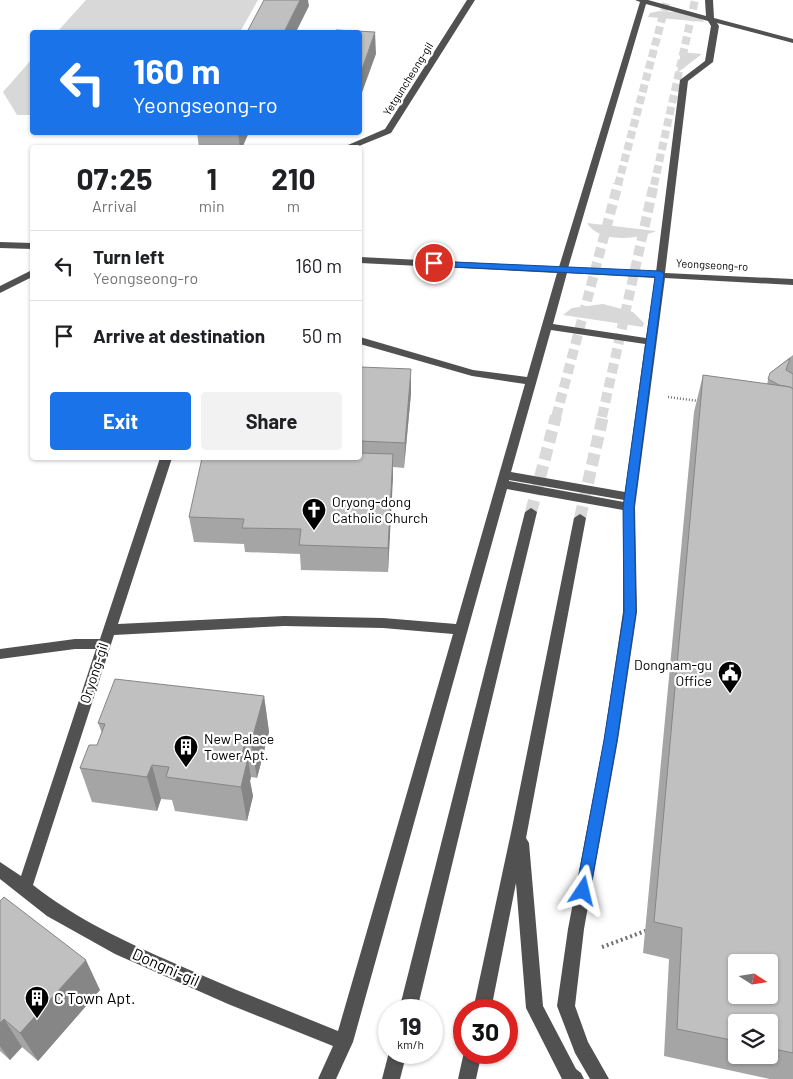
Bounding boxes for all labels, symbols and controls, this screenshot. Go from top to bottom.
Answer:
street label: Yetguncheong-gil [380,40,435,118]
text: 160 m [133,49,220,91]
icon: left [50,50,115,115]
text: Yeongseong-ro [133,91,278,117]
text: 07:25 [76,160,152,196]
text: 1 [206,160,217,196]
text: 210 [271,160,316,196]
text: Arrival [92,196,137,215]
text: min [199,196,225,215]
text: m [287,196,300,215]
pin [413,242,455,284]
text: Turn left [93,245,164,268]
icon: arrive [420,249,448,277]
icon: left [50,252,78,280]
text: 160 m [295,254,342,277]
street label: Yeongseong-ro [676,256,749,273]
text: Yeongseong-ro [93,268,198,287]
icon: arrive [50,322,78,350]
text: Arrive at destination [93,324,265,347]
text: 50 m [302,324,342,347]
button: Exit [50,392,191,450]
button: Share [201,392,342,450]
place label: Oryong-dong Catholic Church [332,493,428,526]
church icon: Oryong-dong Catholic Church [301,497,327,531]
street label: Oryong-gil [76,640,111,705]
place label: Dongnam-gu Office [634,656,712,689]
public building icon: Dongnam-gu Office [717,660,743,694]
place label: New Palace Tower Apt. [204,730,274,763]
building icon: New Palace Tower Apt. [173,734,199,768]
position arrow [556,864,608,916]
street label: Dongni-gil [130,943,203,990]
north arrow [728,954,778,1004]
map controls [728,954,778,1064]
building icon: C Town Apt. [24,985,50,1019]
place label: C Town Apt. [54,988,135,1007]
speed limit sign: 30 [453,999,518,1064]
text: 19 [399,1010,422,1040]
button: layers [728,1014,778,1064]
text: km/h [397,1037,424,1051]

